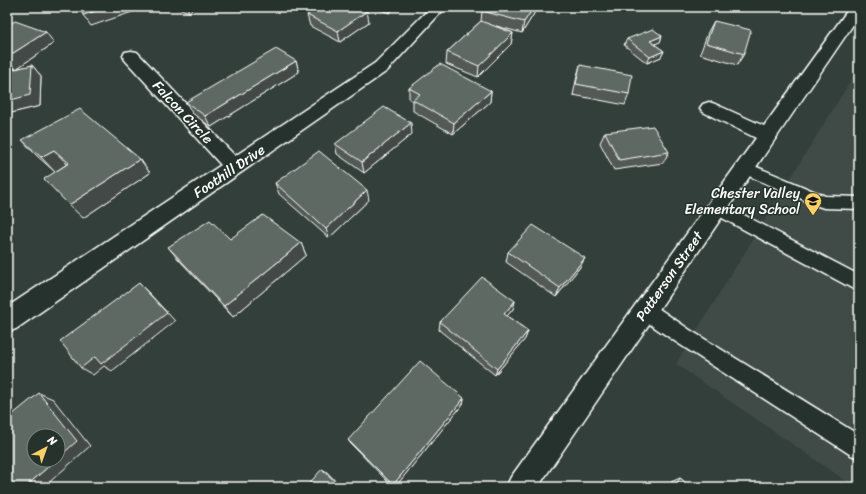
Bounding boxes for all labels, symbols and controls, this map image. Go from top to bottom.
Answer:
street label: Falcon Circle [146,74,219,150]
street label: Foothill Drive [188,138,270,205]
place label: Chester Valley Elementary School [684,181,801,222]
school or university icon: Chester Valley Elementary School [803,191,823,216]
street label: Patterson Street [629,225,711,327]
north arrow [26,428,66,468]
text: N [42,431,62,451]

